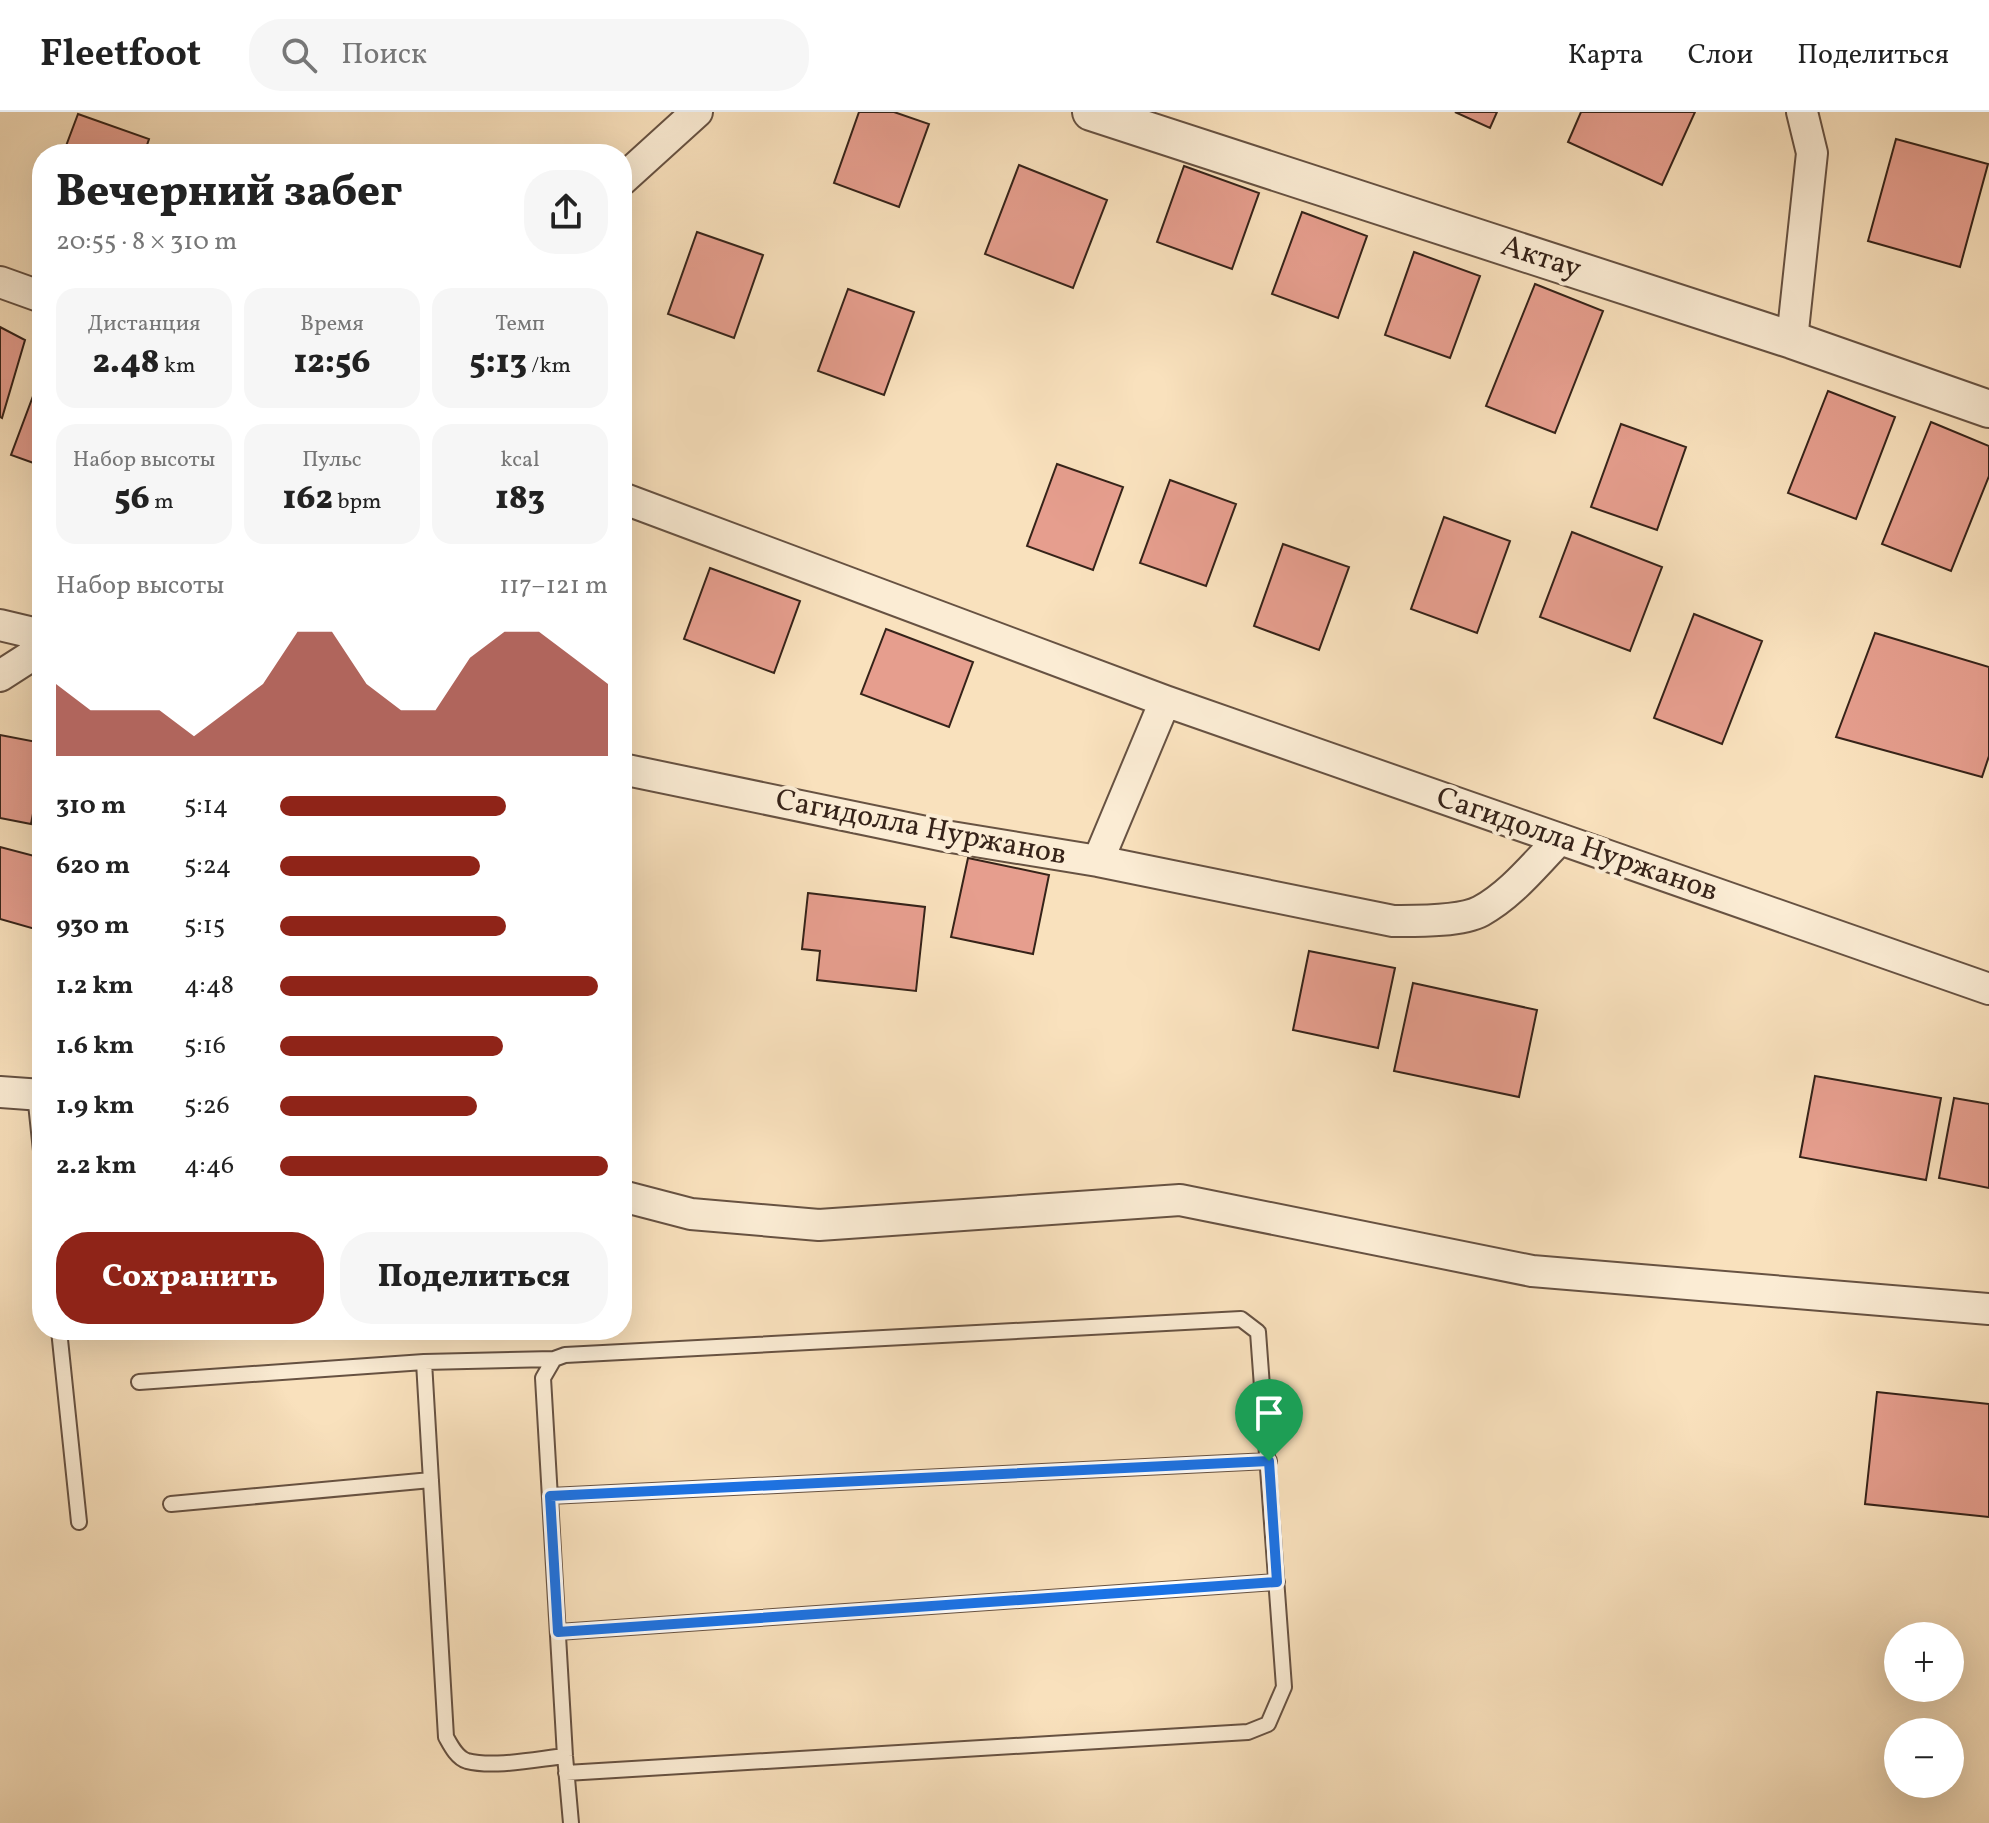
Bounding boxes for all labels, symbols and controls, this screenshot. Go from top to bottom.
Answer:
search box [249,19,809,91]
text: Fleetfoot [40,29,201,82]
icon: search [277,33,321,77]
text: Поиск [341,34,427,76]
text: Карта [1568,36,1644,75]
text: Слои [1688,36,1753,75]
text: Поделиться [1797,36,1949,75]
text: Вечерний забег [56,163,402,224]
button: share [524,170,608,254]
text: 20:55 · 8 × 310 m [56,224,237,260]
street label: Актау [1496,225,1586,291]
text: Дистанция [87,309,201,340]
text: Время [300,309,364,340]
text: Темп [495,309,545,340]
text: 2.48 [92,340,160,387]
text: 12:56 [293,340,371,387]
text: 5:13 [469,340,527,387]
text: km [160,351,196,382]
text: /km [527,351,571,382]
text: Набор высоты [73,445,215,476]
text: Пульс [302,445,362,476]
text: kcal [500,445,540,476]
text: 56 [114,476,150,523]
text: 162 [282,476,333,523]
text: 183 [495,476,545,523]
text: m [150,487,174,518]
text: bpm [333,487,382,518]
text: Набор высоты [56,568,224,604]
text: 117–121 m [499,568,608,604]
street label: Сагидолла Нуржанов [1431,777,1723,913]
street label: Сагидолла Нуржанов [772,779,1070,877]
text: 310 m [56,788,126,824]
text: 5:14 [184,788,228,824]
text: 620 m [56,848,130,884]
text: 5:24 [184,848,231,884]
text: 930 m [56,908,129,944]
text: 5:15 [184,908,225,944]
text: 1.2 km [56,968,133,1004]
text: 4:48 [184,968,234,1004]
text: 1.6 km [56,1028,134,1064]
text: 5:16 [184,1028,226,1064]
text: 1.9 km [56,1088,134,1124]
text: 5:26 [184,1088,230,1124]
text: 2.2 km [56,1148,137,1184]
text: 4:46 [184,1148,234,1184]
button: Сохранить [56,1232,324,1324]
button: Поделиться [340,1232,608,1324]
pin [1235,1379,1303,1461]
icon: arrive [1247,1391,1291,1435]
map controls [1884,1622,1964,1798]
button: + [1884,1622,1964,1702]
button: − [1884,1718,1964,1798]

